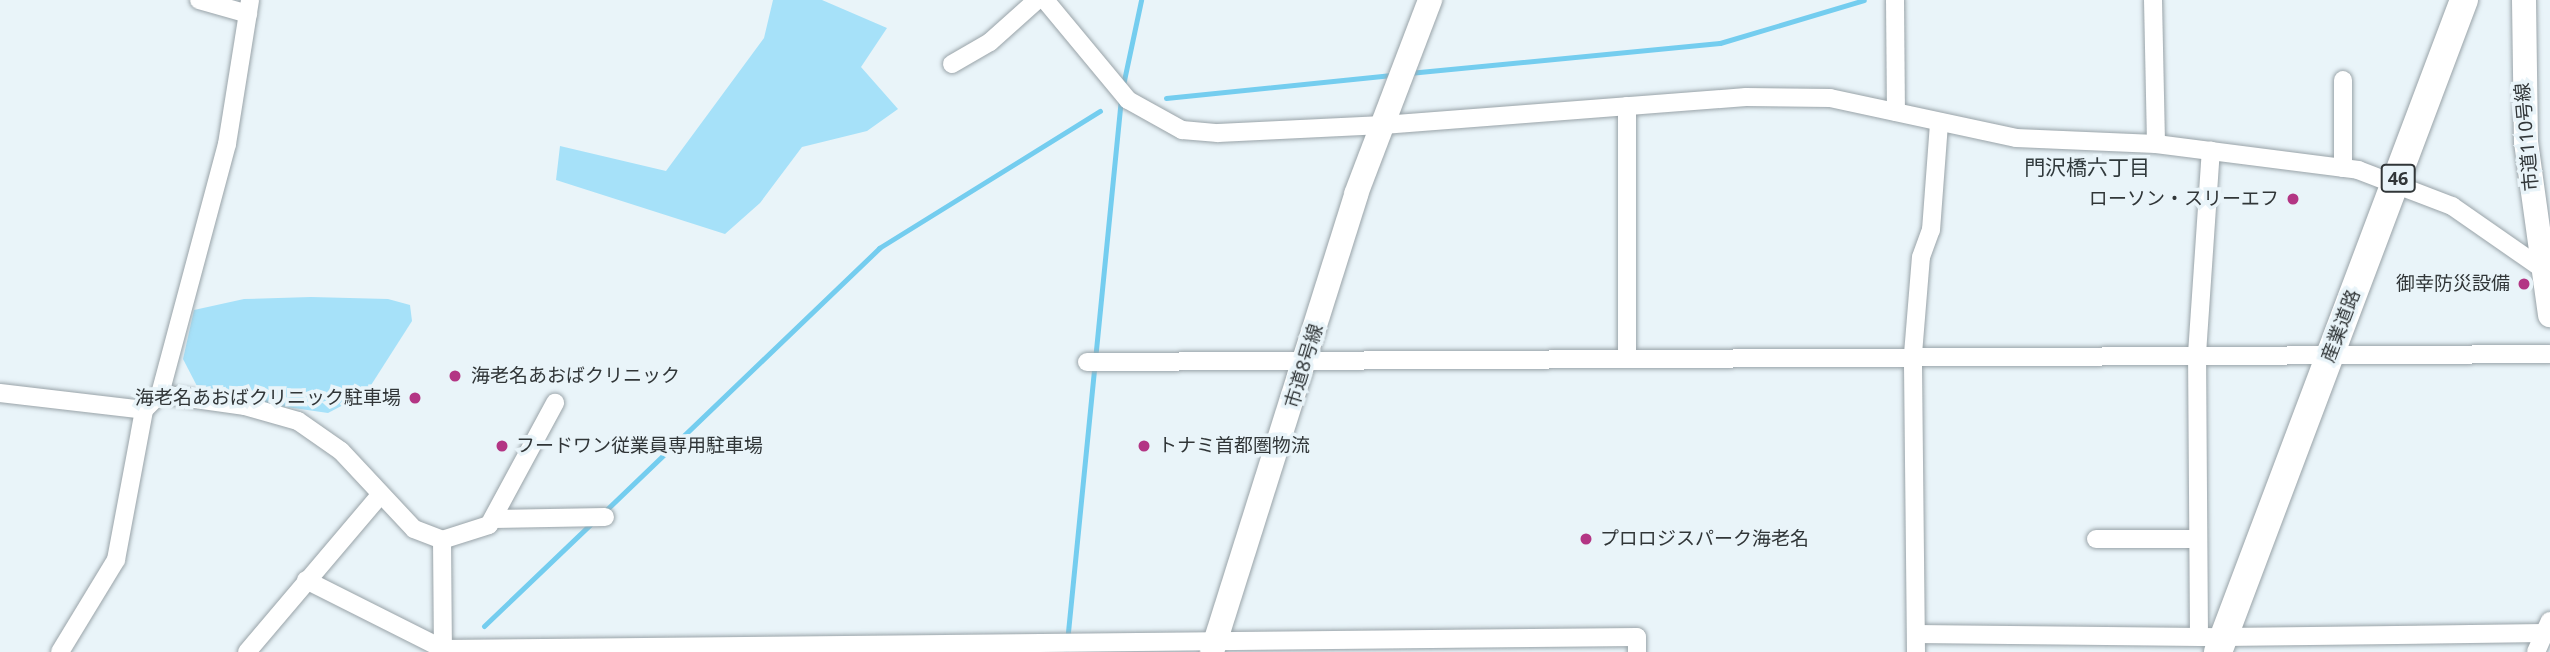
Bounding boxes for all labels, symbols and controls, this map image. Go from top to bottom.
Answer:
street label: 市道110号線 [2511,82,2543,192]
district label: 門沢橋六丁目 [2024,154,2150,180]
road number: 46 [2380,163,2416,192]
place label: ローソン・スリーエフ [2089,188,2279,210]
marker: ローソン・スリーエフ [2285,191,2301,207]
place label: 御幸防災設備 [2396,273,2510,295]
marker: 御幸防災設備 [2516,276,2532,292]
street label: 産業道路 [2317,286,2365,366]
street label: 市道8号線 [1280,321,1328,411]
place label: 海老名あおばクリニック [471,365,680,387]
marker: 海老名あおばクリニック [445,366,465,386]
place label: 海老名あおばクリニック駐車場 [135,387,401,409]
marker: 海老名あおばクリニック駐車場 [407,390,423,406]
place label: フードワン従業員専用駐車場 [516,435,763,457]
place label: トナミ首都圏物流 [1158,435,1310,457]
marker: フードワン従業員専用駐車場 [494,438,510,454]
marker: トナミ首都圏物流 [1136,438,1152,454]
place label: プロロジスパーク海老名 [1600,528,1809,550]
marker: プロロジスパーク海老名 [1578,531,1594,547]

